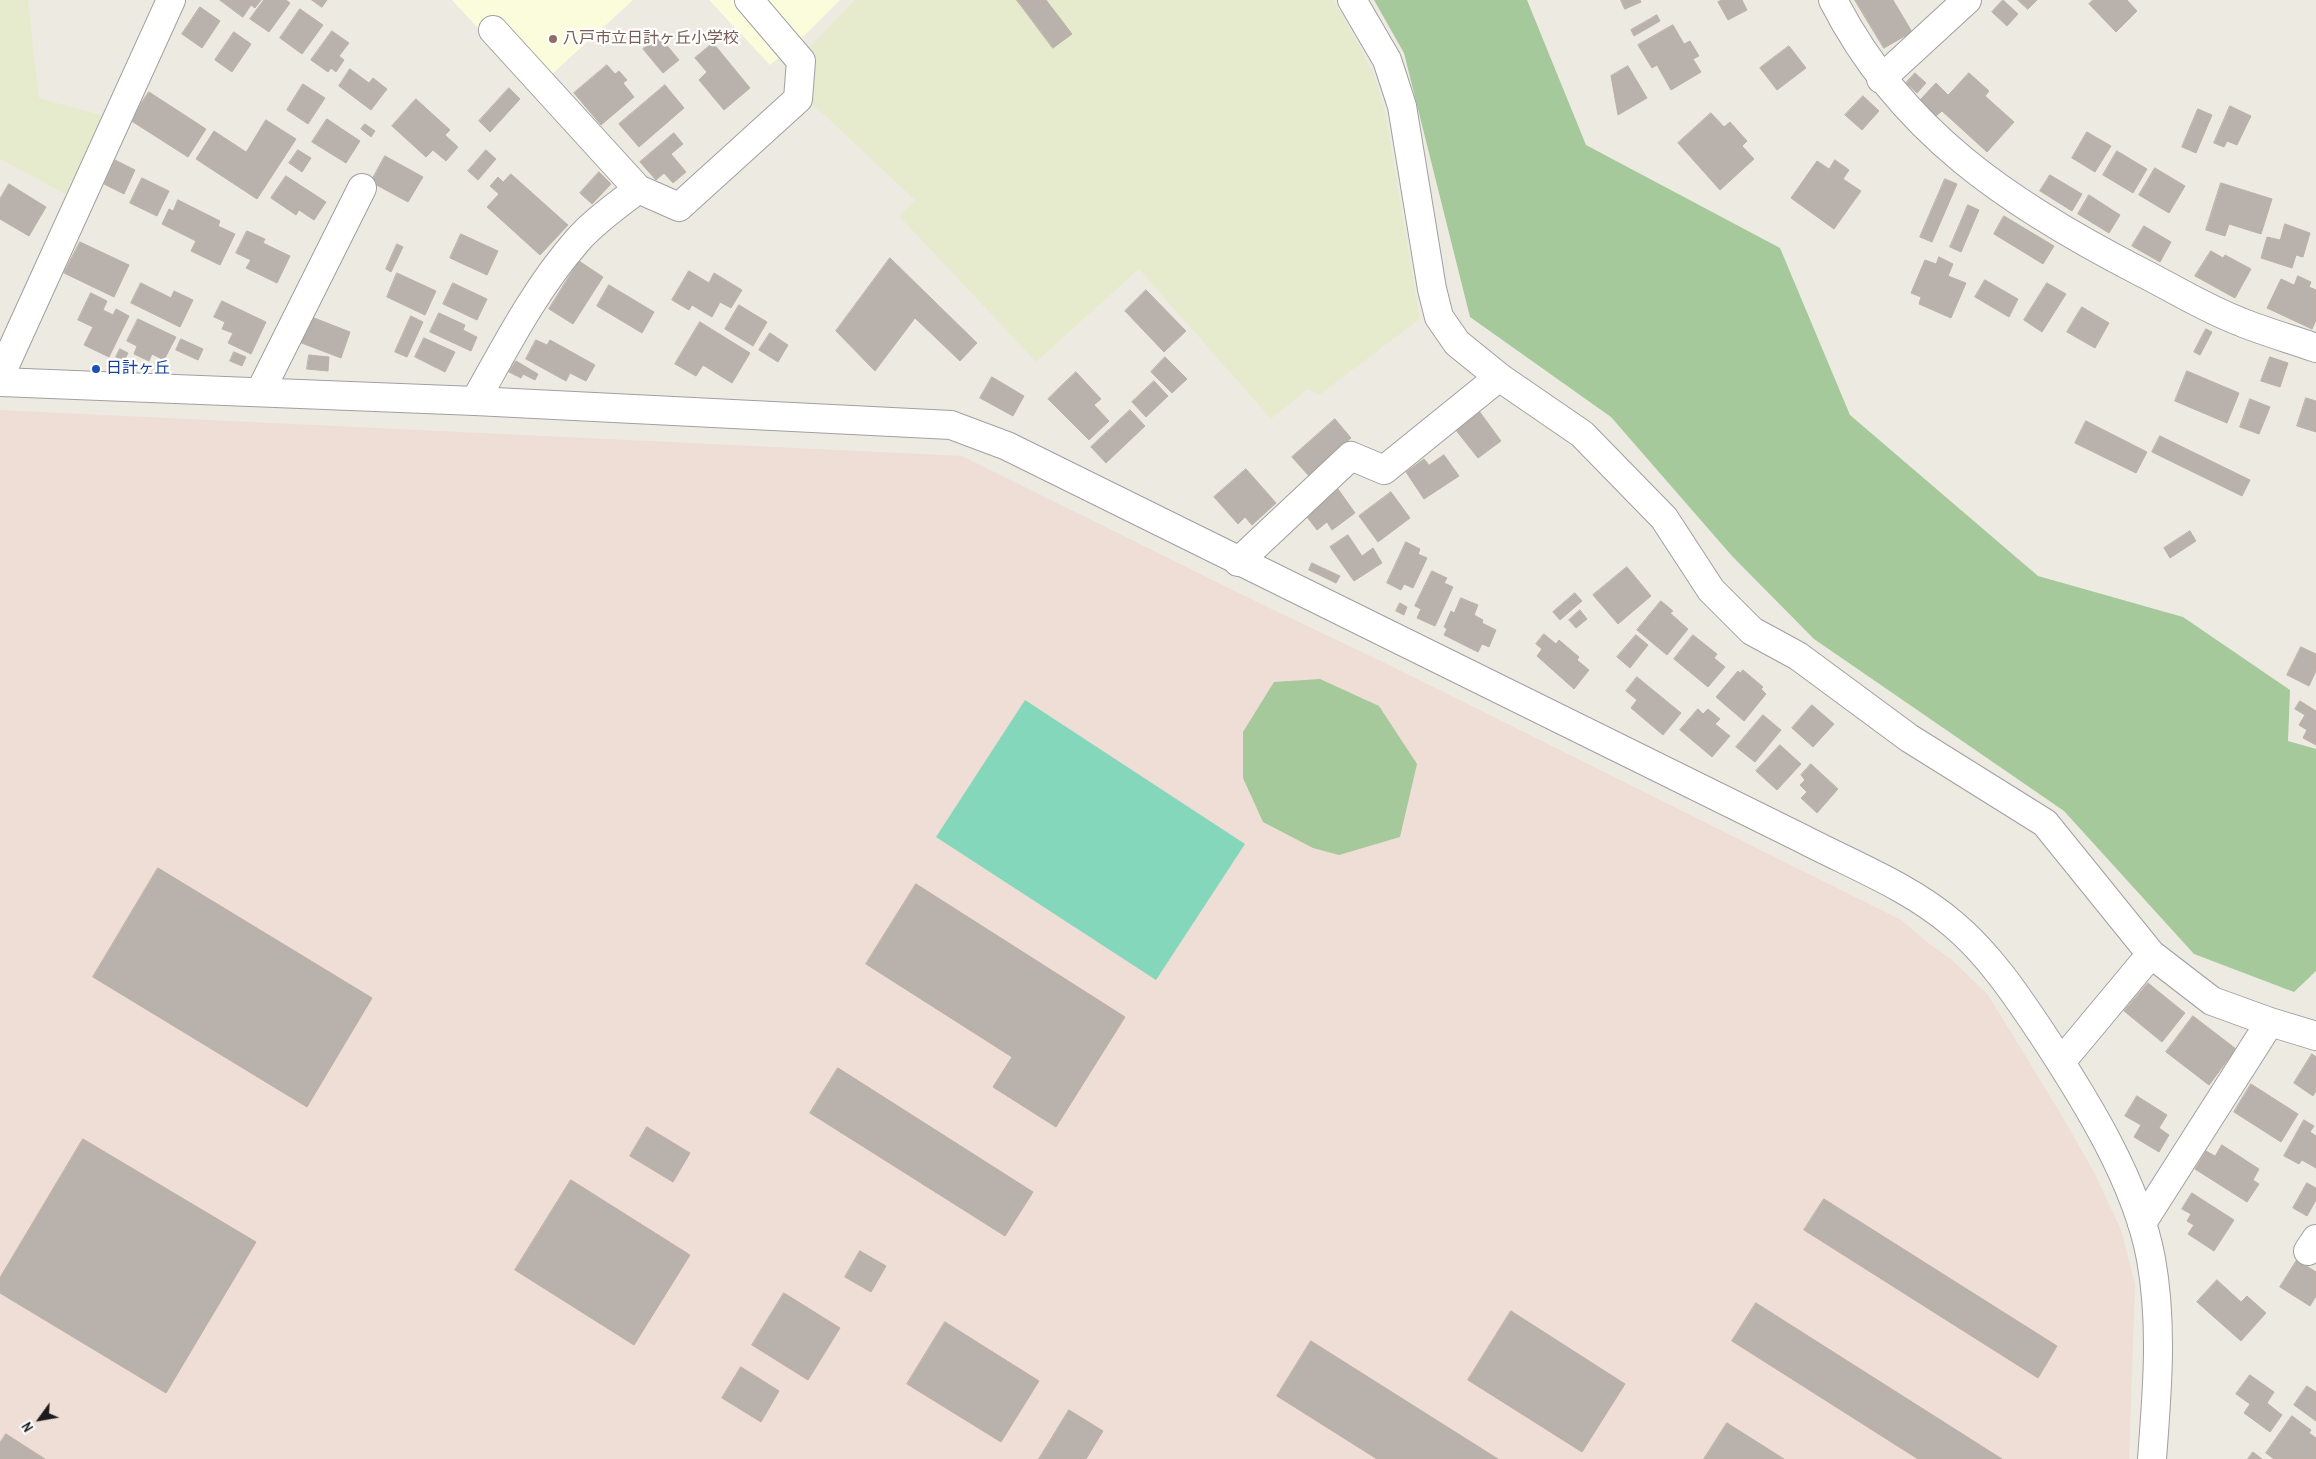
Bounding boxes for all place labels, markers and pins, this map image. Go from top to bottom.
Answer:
place label: 八戸市立日計ヶ丘小学校 [563,29,739,49]
marker: 八戸市立日計ヶ丘小学校 [547,33,559,45]
place label: 日計ヶ丘 [106,359,170,379]
marker: 日計ヶ丘 [90,363,102,375]

